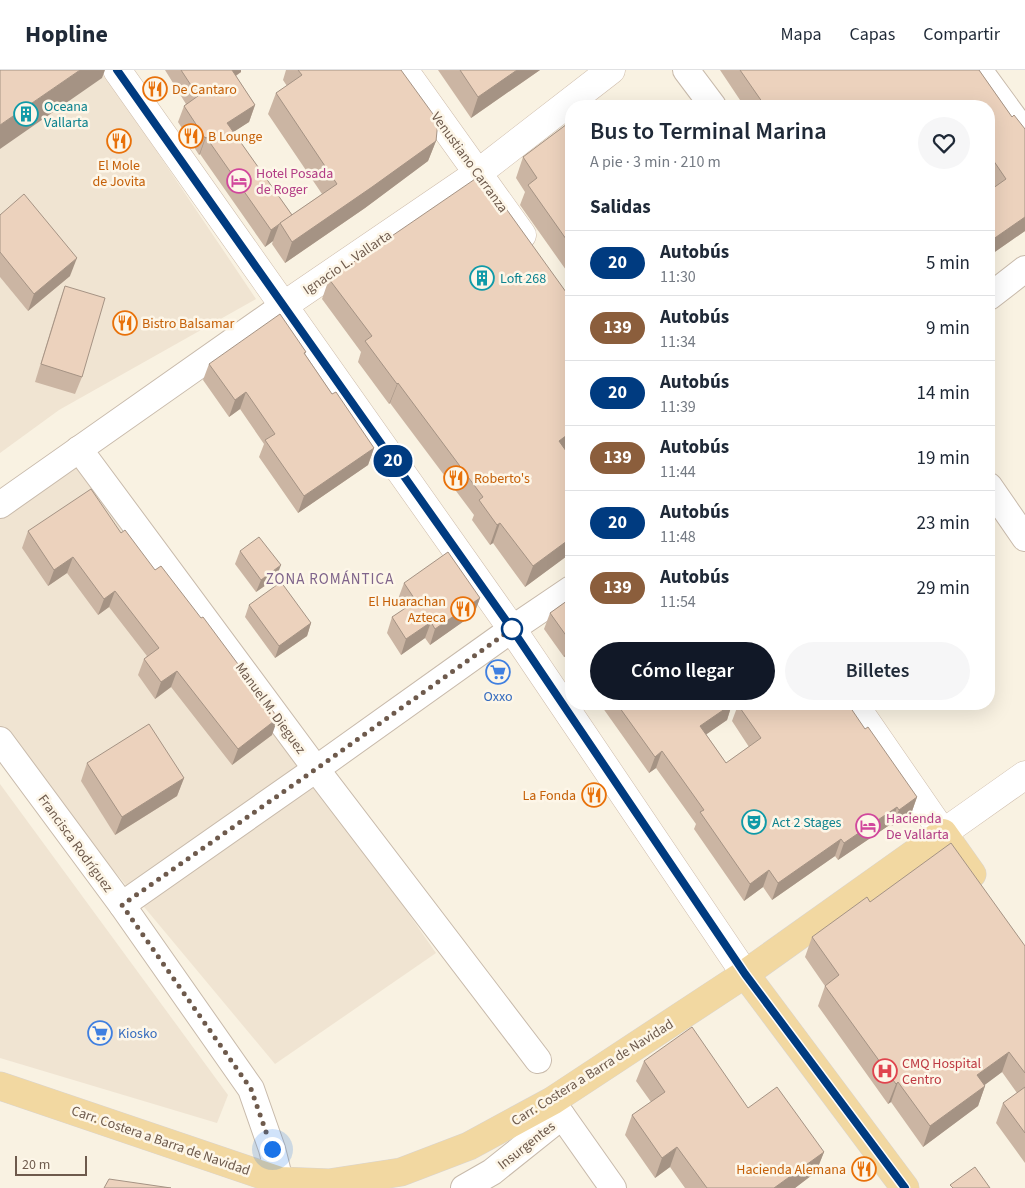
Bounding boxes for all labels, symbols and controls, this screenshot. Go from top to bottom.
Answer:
text: Hopline [25,17,108,52]
text: Mapa [781,22,822,47]
text: Capas [850,22,895,47]
text: Compartir [923,22,1000,47]
restaurant icon: De Cantaro [142,76,168,102]
place label: De Cantaro [172,80,237,100]
place label: Oceana Vallarta [44,97,89,133]
building icon: Oceana Vallarta [13,101,39,127]
street label: Venustiano Carranza [426,108,513,217]
text: Bus to Terminal Marina [590,114,827,149]
button: heart [918,117,970,169]
restaurant icon: B Lounge [178,123,204,149]
place label: B Lounge [208,127,262,147]
restaurant icon: El Mole de Jovita [106,128,132,154]
text: A pie · 3 min · 210 m [590,151,721,173]
place label: El Mole de Jovita [92,156,146,192]
place label: Hotel Posada de Roger [256,164,333,200]
hotel icon: Hotel Posada de Roger [226,168,252,194]
text: Salidas [590,194,651,221]
street label: Ignacio L. Vallarta [299,226,396,300]
text: Autobús [660,239,729,266]
text: 20 [608,250,627,275]
text: 5 min [926,250,970,277]
building icon: Loft 268 [469,265,495,291]
text: 11:30 [660,266,696,288]
place label: Loft 268 [500,269,546,289]
text: Autobús [660,304,729,331]
restaurant icon: Bistro Balsamar [112,310,138,336]
place label: Bistro Balsamar [142,314,235,334]
text: 139 [603,315,632,340]
text: 9 min [926,315,970,342]
text: 11:34 [660,331,696,353]
text: Autobús [660,369,729,396]
text: 20 [608,380,627,405]
text: 14 min [916,380,970,407]
text: 11:39 [660,396,696,418]
text: Autobús [660,434,729,461]
line badge: 20 [370,445,416,477]
text: 139 [603,445,632,470]
text: 19 min [916,445,970,472]
text: 20 [383,448,403,473]
text: 11:44 [660,461,696,483]
restaurant icon: Roberto's [443,465,469,491]
place label: Roberto's [474,469,530,489]
text: Autobús [660,499,729,526]
text: 20 [608,510,627,535]
text: 23 min [916,510,970,537]
text: 11:48 [660,526,696,548]
text: Autobús [660,564,729,591]
district label: ZONA ROMÁNTICA [266,569,394,590]
text: 139 [603,575,632,600]
text: 29 min [916,575,970,602]
text: 11:54 [660,591,696,613]
place label: El Huarachan Azteca [368,592,446,628]
restaurant icon: El Huarachan Azteca [450,596,476,622]
unlabelled marker [501,618,523,640]
button: Cómo llegar [590,642,775,700]
button: Billetes [785,642,970,700]
street label: Manuel M. Dieguez [230,659,310,758]
supermarket icon: Oxxo [485,659,511,685]
place label: Oxxo [484,687,512,707]
restaurant icon: La Fonda [581,782,607,808]
place label: La Fonda [523,786,576,806]
street label: Francisca Rodríguez [33,790,118,897]
theatre icon: Act 2 Stages [741,809,767,835]
place label: Hacienda De Vallarta [886,809,949,845]
place label: Act 2 Stages [772,813,842,833]
hotel icon: Hacienda De Vallarta [855,813,881,839]
street label: Carr. Costera a Barra de Navidad [508,1015,677,1131]
supermarket icon: Kiosko [87,1020,113,1046]
place label: Kiosko [118,1024,157,1044]
place label: CMQ Hospital Centro [902,1054,982,1090]
hospital icon: CMQ Hospital Centro [872,1058,898,1084]
street label: Carr. Costera a Barra de Navidad [69,1101,253,1181]
street label: Insurgentes [494,1117,560,1175]
your location [260,1137,285,1162]
scale bar [15,1153,88,1176]
text: 20 m [22,1155,50,1175]
restaurant icon: Hacienda Alemana [851,1156,877,1182]
place label: Hacienda Alemana [736,1160,846,1180]

